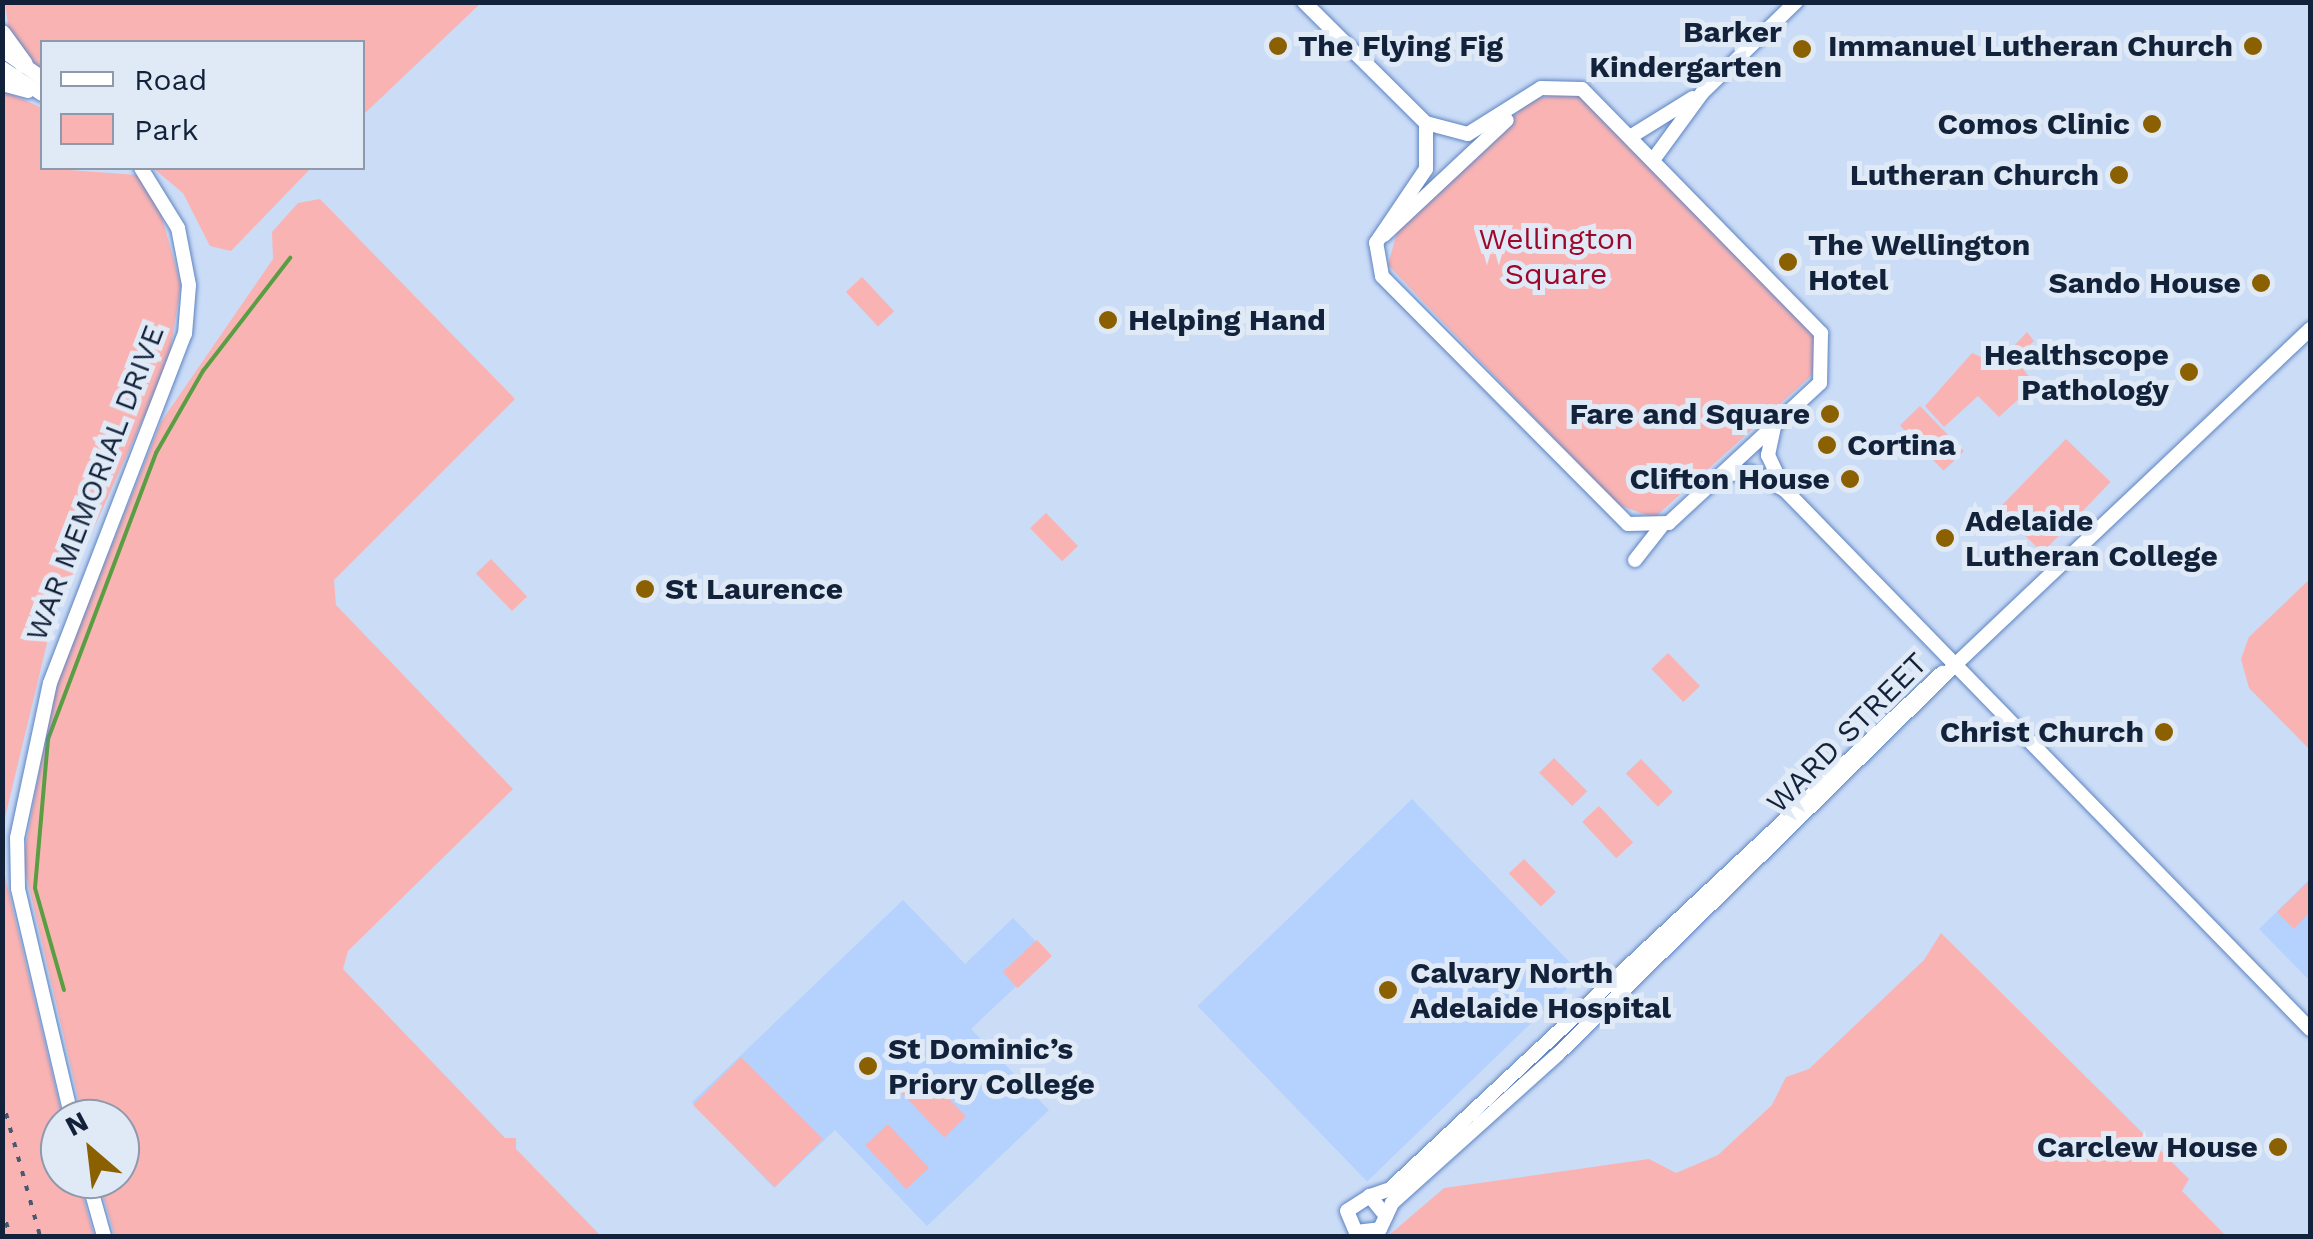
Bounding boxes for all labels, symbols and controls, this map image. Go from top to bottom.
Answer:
place label: Barker Kindergarten [1589,14,1782,84]
place label: The Flying Fig [1298,28,1503,64]
place label: Immanuel Lutheran Church [1828,28,2233,64]
marker: The Flying Fig [1267,35,1289,57]
marker: Immanuel Lutheran Church [2242,35,2264,57]
marker: Barker Kindergarten [1791,38,1813,60]
legend [40,40,365,170]
text: Road [134,62,207,97]
place label: Comos Clinic [1938,106,2130,142]
marker: Comos Clinic [2139,111,2165,137]
text: Park [134,112,199,147]
place label: Lutheran Church [1850,157,2099,193]
marker: Lutheran Church [2108,164,2130,186]
park label: Wellington Square [1478,221,1634,292]
place label: The Wellington Hotel [1808,227,2031,298]
marker: The Wellington Hotel [1777,251,1799,273]
place label: Sando House [2048,265,2241,301]
marker: Sando House [2250,272,2272,294]
place label: Helping Hand [1128,302,1326,338]
marker: Helping Hand [1097,309,1119,331]
street label: WAR MEMORIAL DRIVE [18,320,172,646]
place label: Healthscope Pathology [1984,337,2169,408]
marker: Healthscope Pathology [2178,361,2200,383]
place label: Fare and Square [1569,396,1810,432]
marker: Fare and Square [1819,403,1841,425]
place label: Cortina [1847,427,1956,463]
marker: Cortina [1816,434,1838,456]
place label: Clifton House [1629,461,1830,497]
marker: Clifton House [1839,468,1861,490]
place label: Adelaide Lutheran College [1965,503,2218,574]
marker: Adelaide Lutheran College [1934,527,1956,549]
place label: St Laurence [665,571,843,607]
marker: St Laurence [634,578,656,600]
street label: WARD STREET [1759,645,1935,821]
place label: Christ Church [1940,714,2144,750]
marker: Christ Church [2153,721,2175,743]
place label: Calvary North Adelaide Hospital [1410,955,1671,1026]
marker: Calvary North Adelaide Hospital [1375,977,1401,1003]
place label: St Dominic’s Priory College [888,1031,1096,1102]
marker: St Dominic’s Priory College [857,1055,879,1077]
north arrow [40,1099,140,1199]
text: N [60,1104,94,1143]
place label: Carclew House [2036,1129,2258,1165]
marker: Carclew House [2267,1136,2289,1158]

